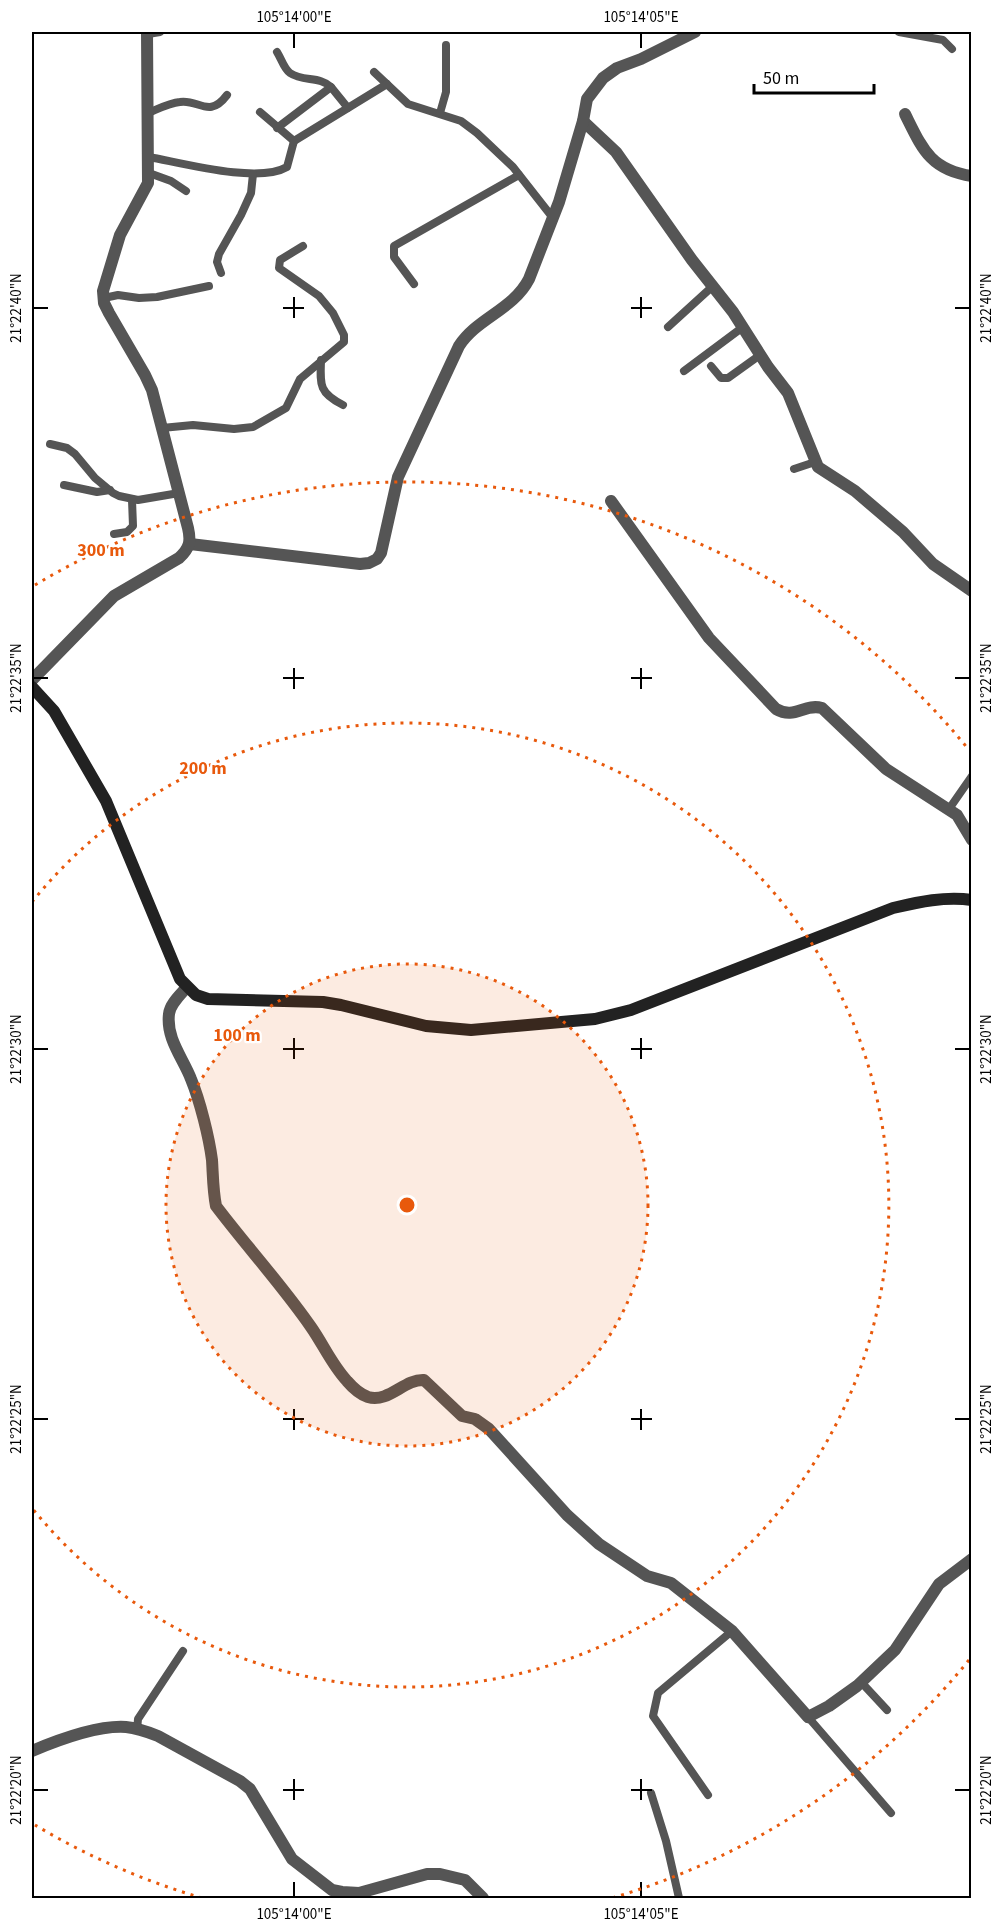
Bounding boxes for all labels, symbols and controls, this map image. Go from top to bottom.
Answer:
text: 105°14'00"E [256,7,332,28]
text: 105°14'05"E [603,7,679,28]
scale bar [754,57,874,95]
text: 50 m [763,66,799,91]
text: 21°22'40"N [6,273,27,343]
text: 21°22'40"N [976,273,997,343]
text: 300 m [77,538,125,563]
text: 21°22'35"N [6,643,27,713]
text: 21°22'35"N [976,643,997,713]
text: 200 m [179,756,227,781]
text: 21°22'30"N [6,1014,27,1084]
text: 21°22'30"N [976,1014,997,1084]
text: 100 m [213,1023,261,1048]
centre of rings [397,1195,417,1215]
text: 21°22'25"N [6,1384,27,1454]
text: 21°22'25"N [976,1384,997,1454]
text: 21°22'20"N [6,1755,27,1825]
text: 21°22'20"N [976,1755,997,1825]
text: 105°14'00"E [256,1904,332,1925]
text: 105°14'05"E [603,1904,679,1925]

